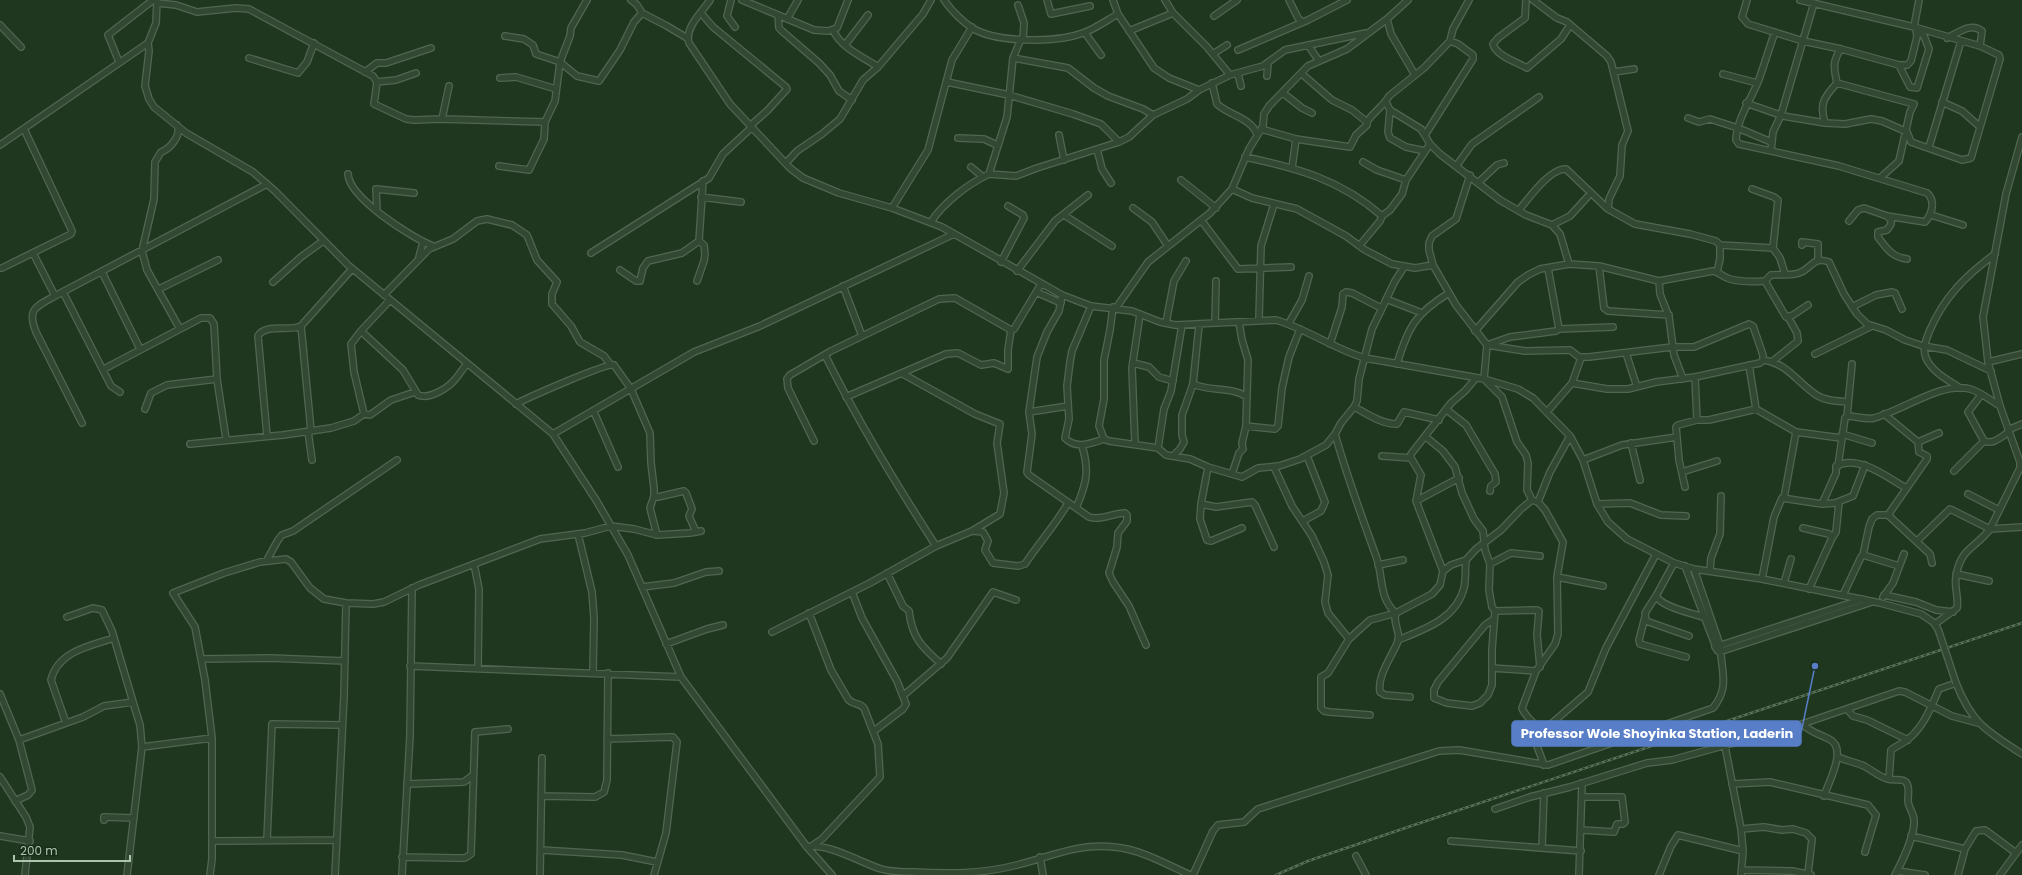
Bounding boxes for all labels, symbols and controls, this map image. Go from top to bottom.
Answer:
callout: Professor Wole Shoyinka Station, Laderin [1512,721,1801,746]
text: Professor Wole Shoyinka Station, Laderin [1521,724,1794,743]
scale bar [14,837,130,863]
text: 200 m [20,842,58,859]

